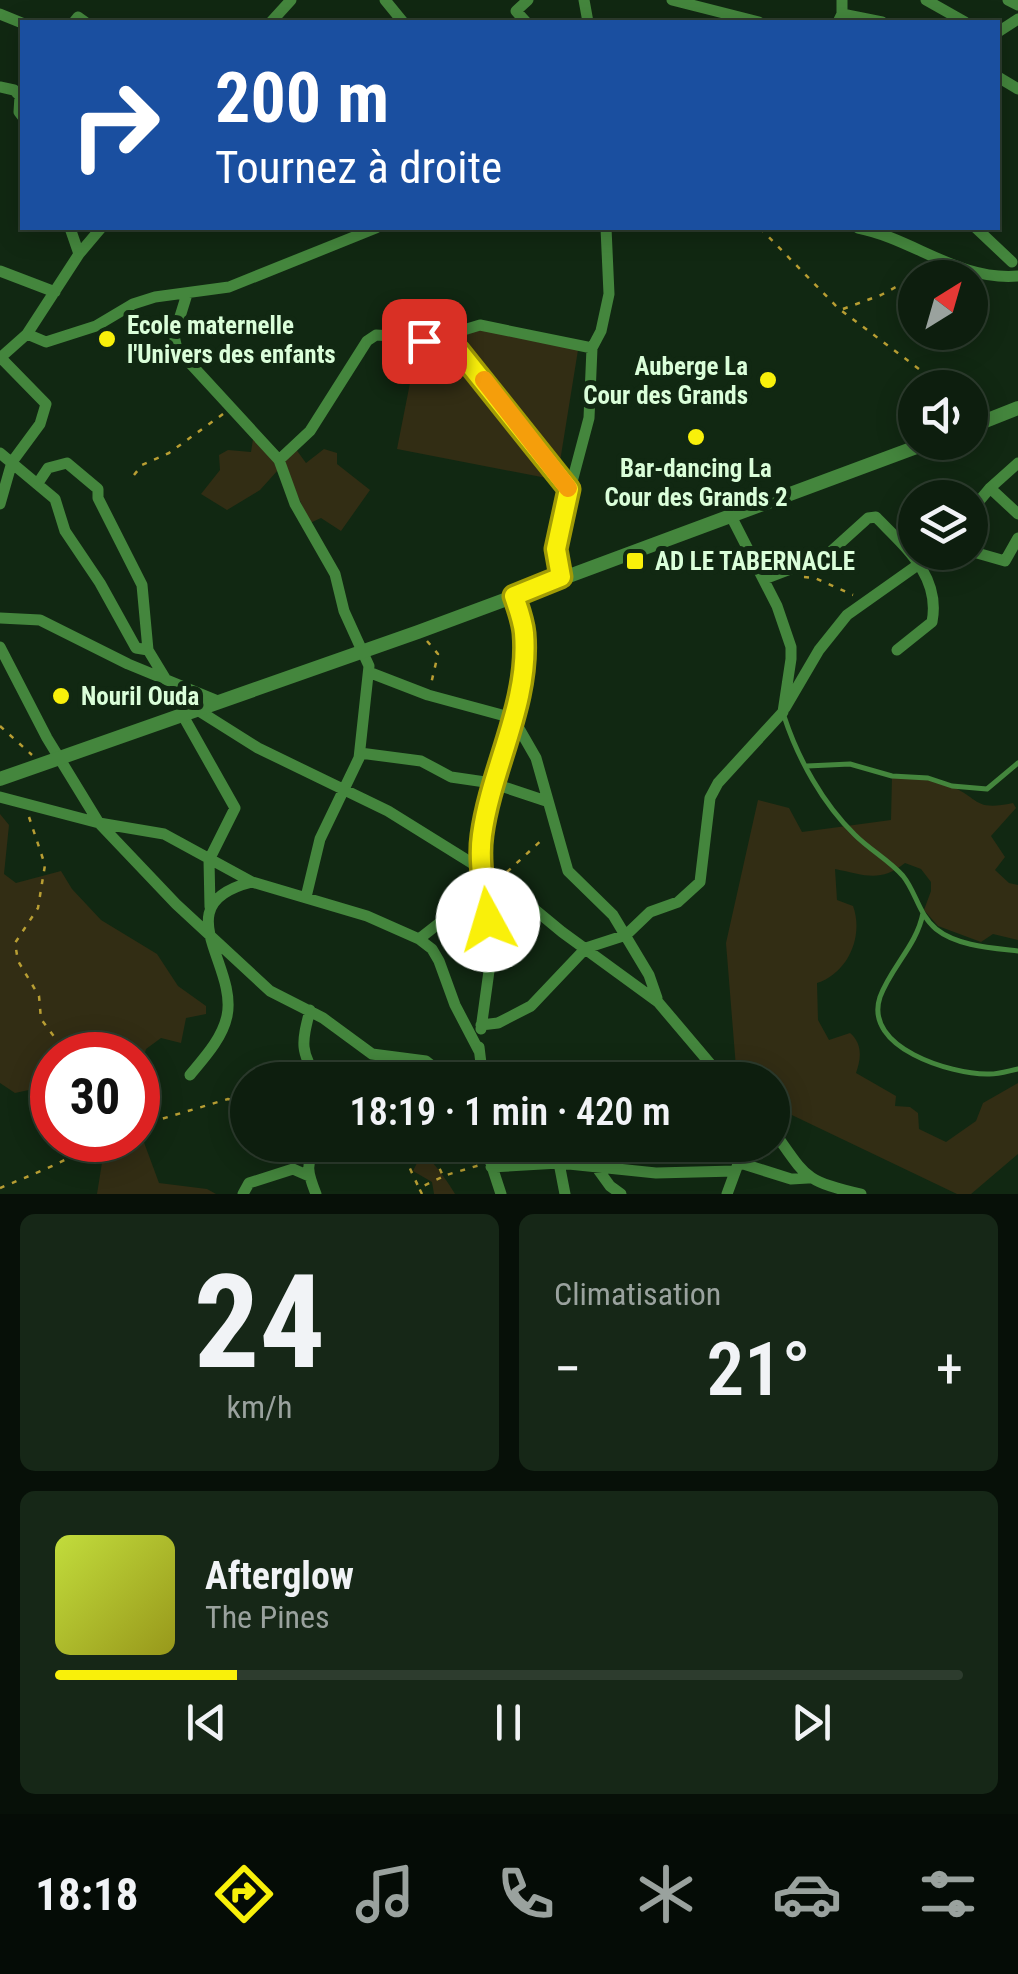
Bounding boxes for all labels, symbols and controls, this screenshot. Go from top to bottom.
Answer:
text: 200 m [215,57,389,139]
icon: right [50,60,180,190]
text: Tournez à droite [215,141,502,194]
north arrow [898,260,988,350]
map controls [898,260,988,570]
pin [382,299,467,384]
place label: Ecole maternelle l'Univers des enfants [127,311,336,369]
icon: arrive [397,314,452,369]
marker: Ecole maternelle l'Univers des enfants [96,328,118,350]
place label: Auberge La Cour des Grands [583,352,748,410]
marker: Auberge La Cour des Grands [757,369,779,391]
button: sound [898,370,988,460]
marker: Bar-dancing La Cour des Grands 2 [685,426,707,448]
place label: Bar-dancing La Cour des Grands 2 [604,454,788,512]
button: layers [898,480,988,570]
place label: AD LE TABERNACLE [655,547,855,576]
marker: AD LE TABERNACLE [624,550,646,572]
place label: Nouril Ouda [81,682,199,711]
marker: Nouril Ouda [50,685,72,707]
position arrow [436,868,540,972]
speed limit sign: 30 [30,1032,160,1162]
text: 18:19 · 1 min · 420 m [350,1090,670,1134]
text: 24 [194,1246,325,1399]
text: Climatisation [554,1275,721,1313]
text: 21° [706,1325,811,1413]
text: − [554,1337,582,1401]
text: + [936,1337,963,1401]
text: km/h [227,1388,292,1426]
text: Afterglow [205,1554,354,1598]
text: The Pines [205,1598,330,1636]
icon: previous [179,1695,234,1750]
icon: pause [481,1695,536,1750]
icon: next [784,1695,839,1750]
icon: directions [209,1859,279,1929]
icon: music [350,1859,420,1929]
icon: phone [491,1859,561,1929]
icon: climate [631,1859,701,1929]
icon: car [772,1859,842,1929]
icon: filters [913,1859,983,1929]
text: 18:18 [35,1868,139,1921]

